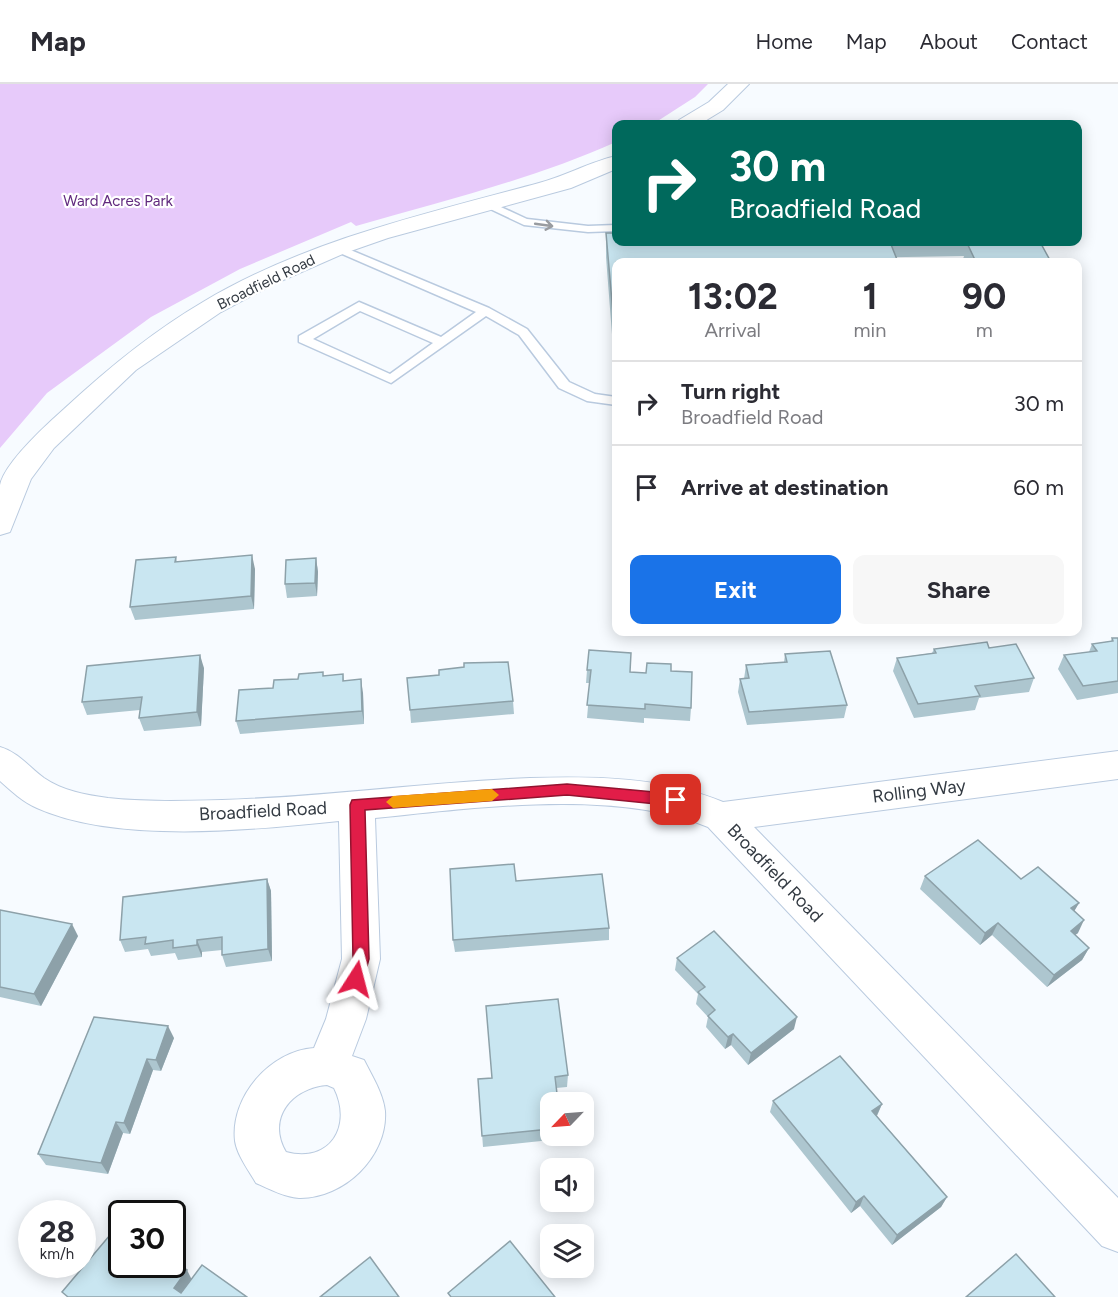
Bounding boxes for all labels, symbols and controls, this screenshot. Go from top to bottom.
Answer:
text: Map [30,24,86,58]
text: Home [756,29,813,54]
text: Map [846,29,887,54]
text: About [920,29,978,54]
text: Contact [1011,29,1088,54]
text: 30 m [729,141,826,192]
icon: right [630,144,708,222]
park label: Ward Acres Park [63,192,174,210]
text: Broadfield Road [729,192,921,225]
one-way arrow [534,220,553,231]
street label: Broadfield Road [214,250,318,314]
text: 13:02 [688,275,778,318]
text: 1 [862,275,878,318]
text: 90 [962,275,1006,318]
text: Arrival [705,318,761,342]
text: min [854,318,886,342]
text: m [976,318,993,342]
text: Turn right [681,378,780,405]
icon: right [630,387,663,420]
text: 30 m [1014,390,1064,417]
text: Broadfield Road [681,405,824,429]
icon: arrive [630,471,663,504]
text: Arrive at destination [681,474,889,501]
text: 60 m [1013,474,1064,501]
button: Exit [630,555,841,624]
button: Share [853,555,1064,624]
pin [650,774,701,825]
street label: Rolling Way [871,774,967,808]
icon: arrive [659,783,692,816]
street label: Broadfield Road [198,797,328,825]
street label: Broadfield Road [723,819,827,927]
position arrow [324,947,388,1011]
north arrow [540,1092,594,1146]
map controls [540,1092,594,1278]
button: sound [540,1158,594,1212]
speed limit sign: 30 [108,1200,186,1278]
text: 28 [39,1213,75,1250]
button: layers [540,1224,594,1278]
text: km/h [40,1245,74,1263]

